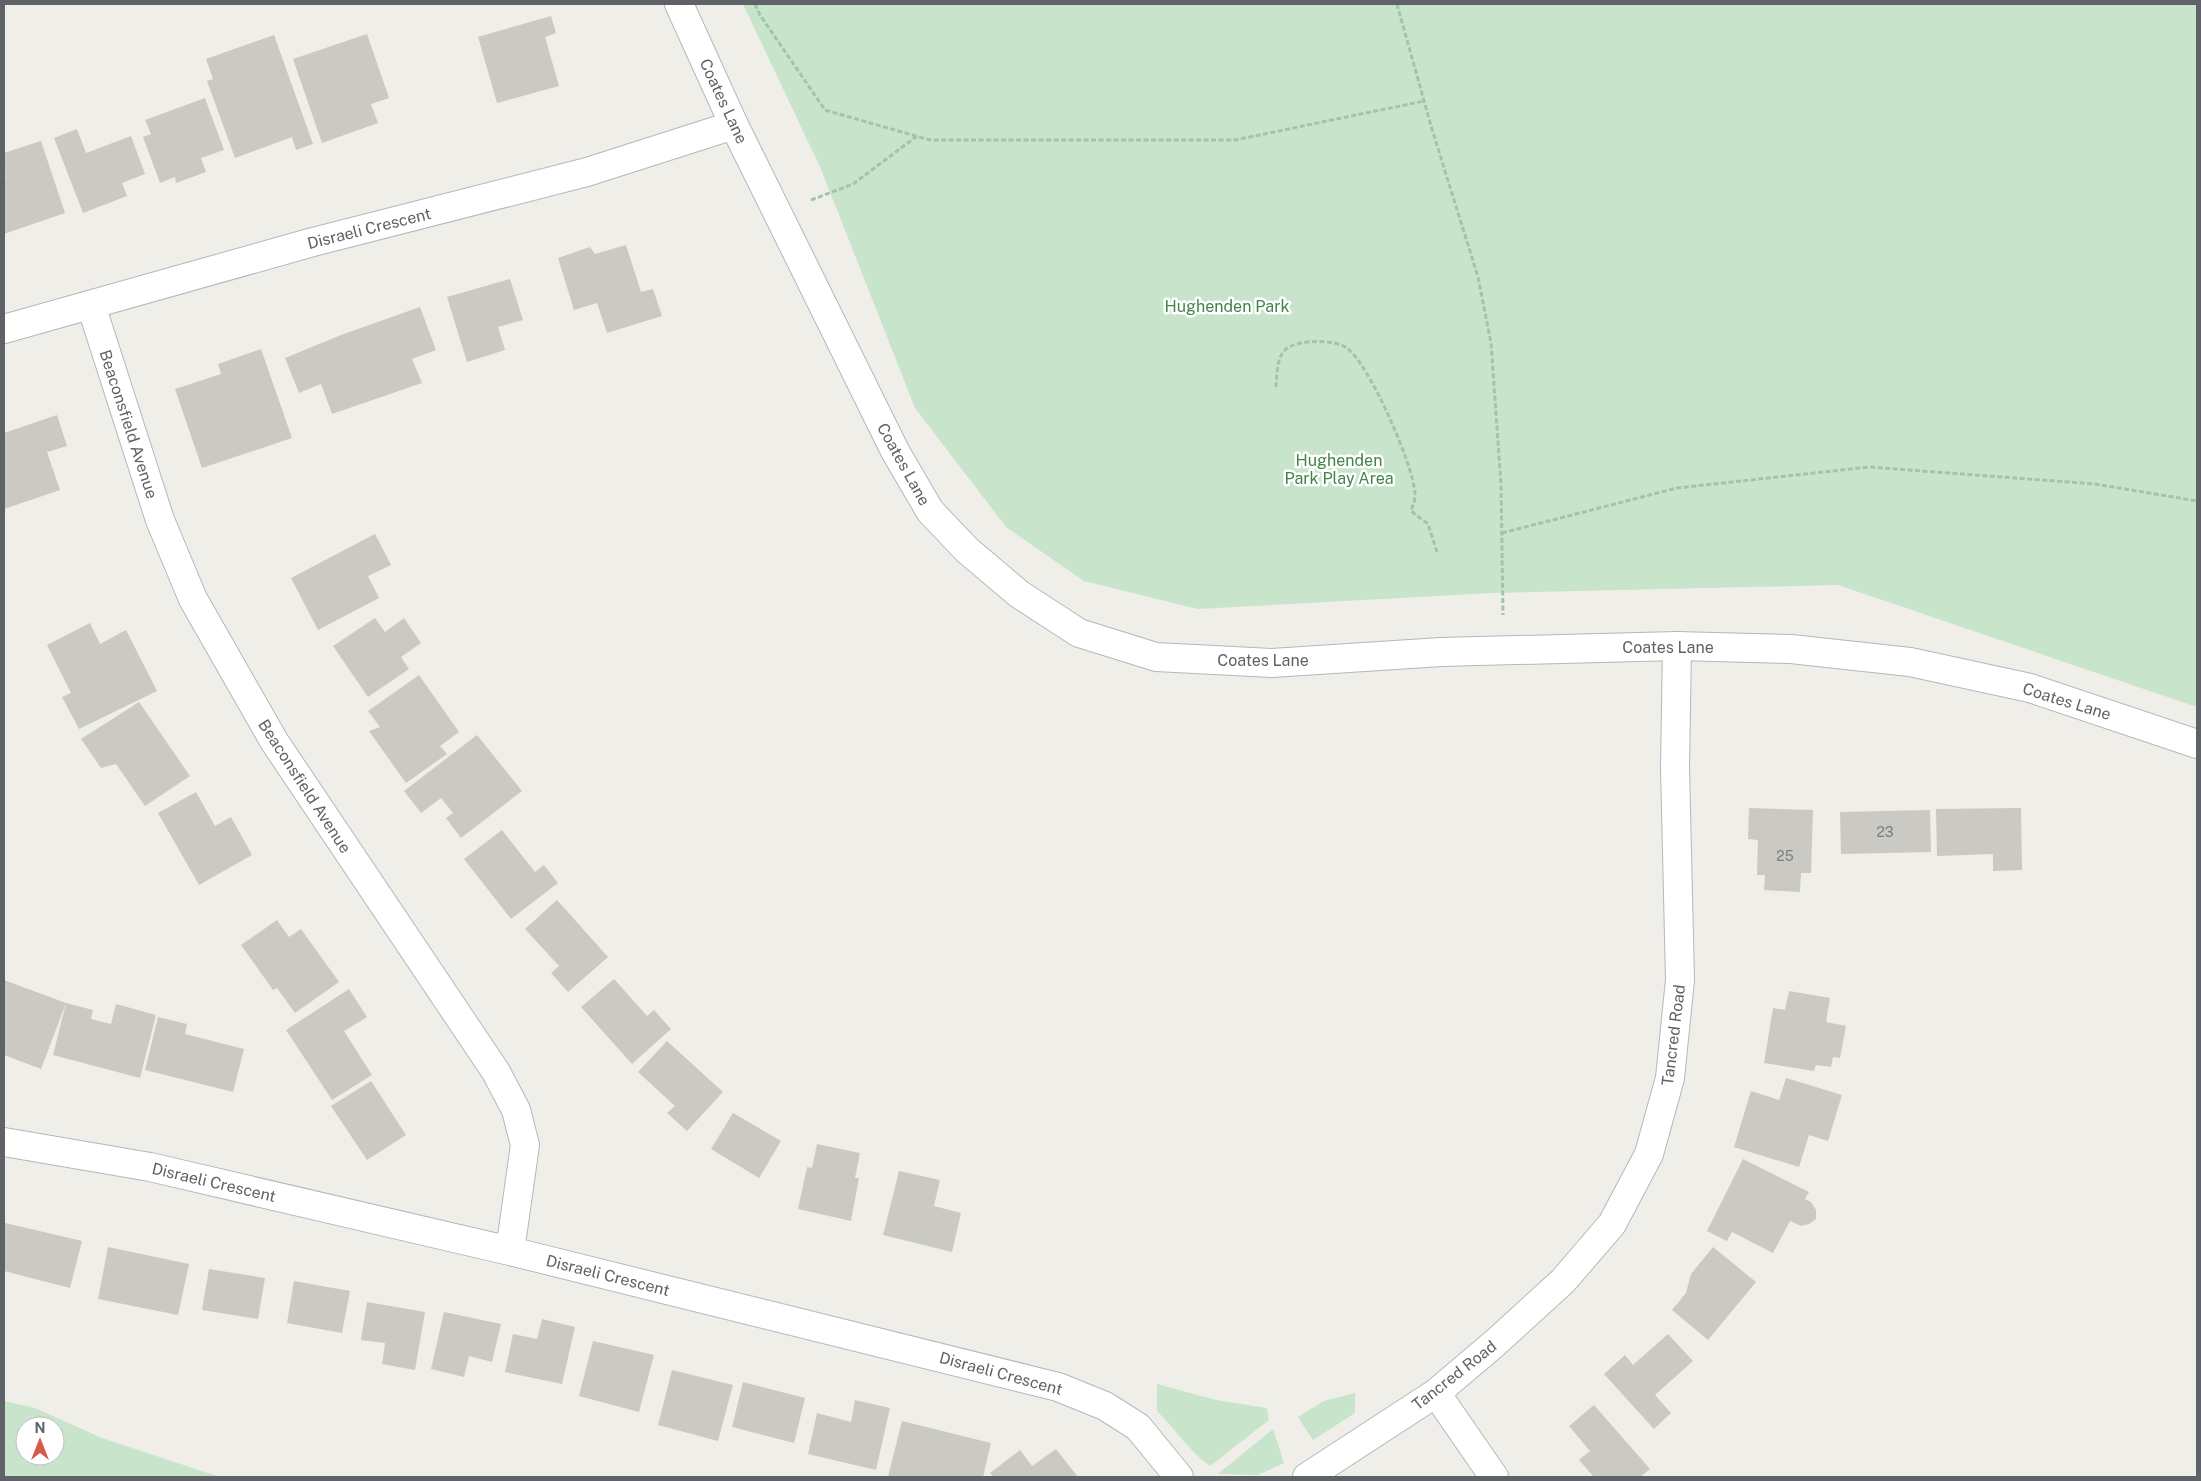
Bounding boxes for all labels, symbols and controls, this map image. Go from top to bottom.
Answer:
street label: Coates Lane [696,56,751,147]
street label: Disraeli Crescent [305,204,433,253]
park label: Hughenden Park [1165,297,1289,316]
street label: Beaconsfield Avenue [95,347,162,501]
street label: Coates Lane [873,420,934,509]
park label: Hughenden Park Play Area [1284,451,1394,488]
street label: Coates Lane [1622,638,1714,657]
street label: Coates Lane [1217,651,1309,670]
street label: Coates Lane [2020,679,2113,724]
street label: Beaconsfield Avenue [254,716,355,857]
house number: 23 [1876,824,1894,840]
house number: 25 [1776,848,1794,864]
street label: Tancred Road [1658,983,1689,1087]
street label: Disraeli Crescent [150,1159,278,1206]
street label: Disraeli Crescent [544,1251,672,1300]
street label: Tancred Road [1408,1337,1500,1414]
street label: Disraeli Crescent [937,1348,1065,1399]
north arrow [15,1416,65,1466]
text: N [35,1420,45,1436]

